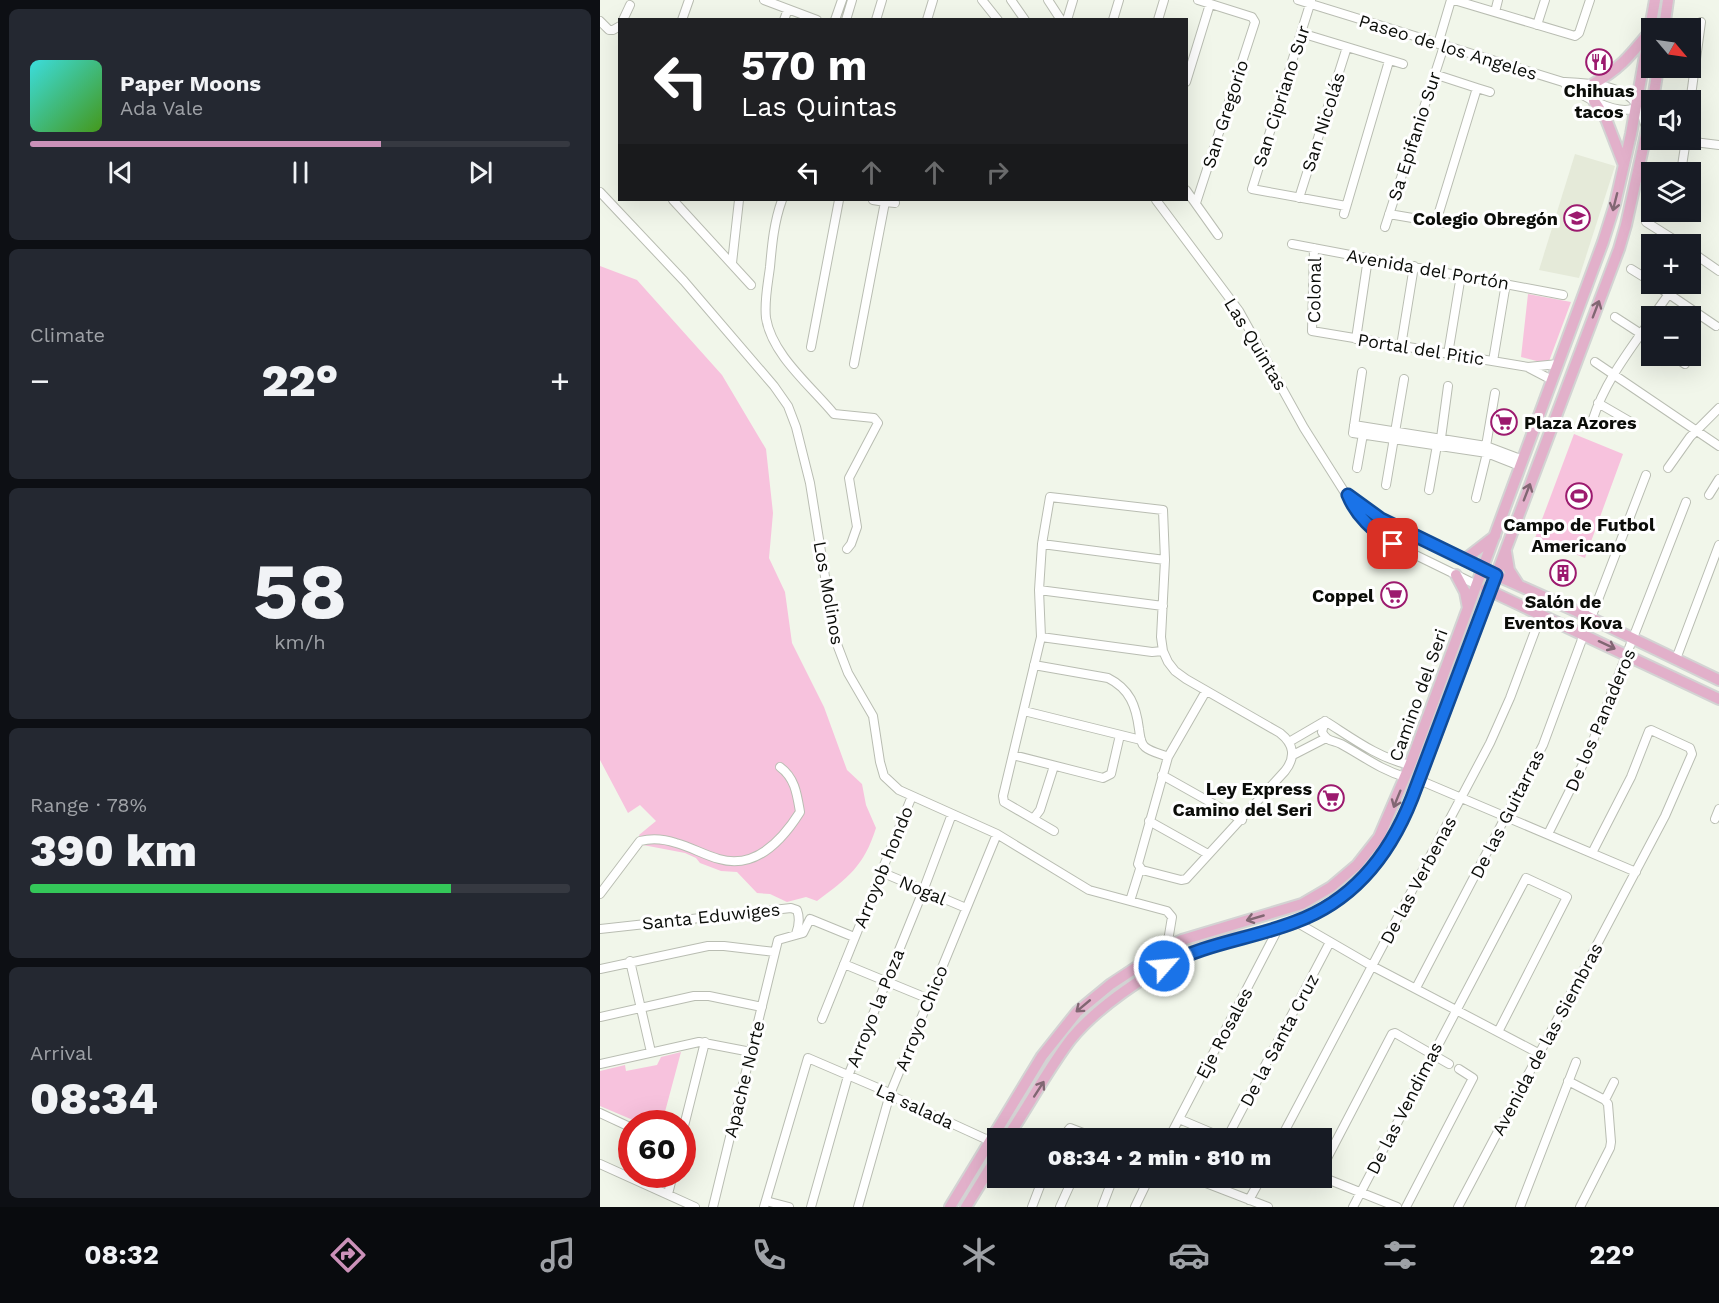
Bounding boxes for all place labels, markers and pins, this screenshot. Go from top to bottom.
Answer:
restaurant icon: Chihuas tacos [1584,47,1614,77]
place label: Chihuas tacos [1564,80,1635,122]
school or university icon: Colegio Obregón [1562,203,1592,233]
place label: Colegio Obregón [1413,208,1558,229]
supermarket icon: Plaza Azores [1489,407,1519,437]
place label: Plaza Azores [1524,412,1637,433]
sports icon: Campo de Futbol Americano [1564,481,1594,511]
place label: Campo de Futbol Americano [1503,514,1655,556]
pin [1367,518,1418,569]
building icon: Salón de Eventos Kova [1548,558,1578,588]
supermarket icon: Coppel [1379,580,1409,610]
place label: Coppel [1312,585,1374,606]
place label: Salón de Eventos Kova [1504,591,1623,633]
place label: Ley Express Camino del Seri [1173,778,1312,820]
supermarket icon: Ley Express Camino del Seri [1316,783,1346,813]

